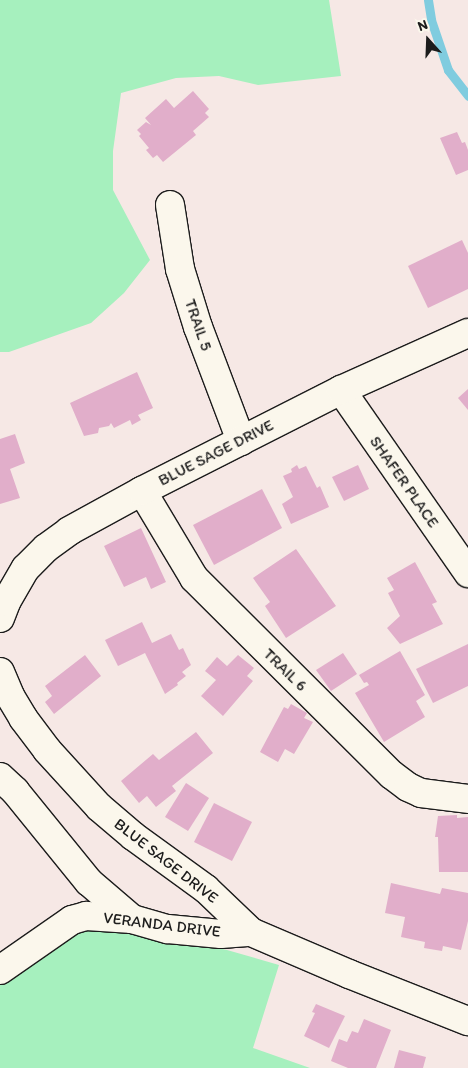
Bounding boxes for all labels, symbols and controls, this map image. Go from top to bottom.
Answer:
north arrow [403,15,453,65]
text: N [415,16,430,35]
street label: TRAIL 5 [180,297,216,353]
street label: BLUE SAGE DRIVE [154,415,278,491]
street label: SHAFER PLACE [365,433,443,531]
street label: TRAIL 6 [259,645,311,695]
street label: BLUE SAGE DRIVE [109,814,223,908]
street label: VERANDA DRIVE [102,908,222,942]

